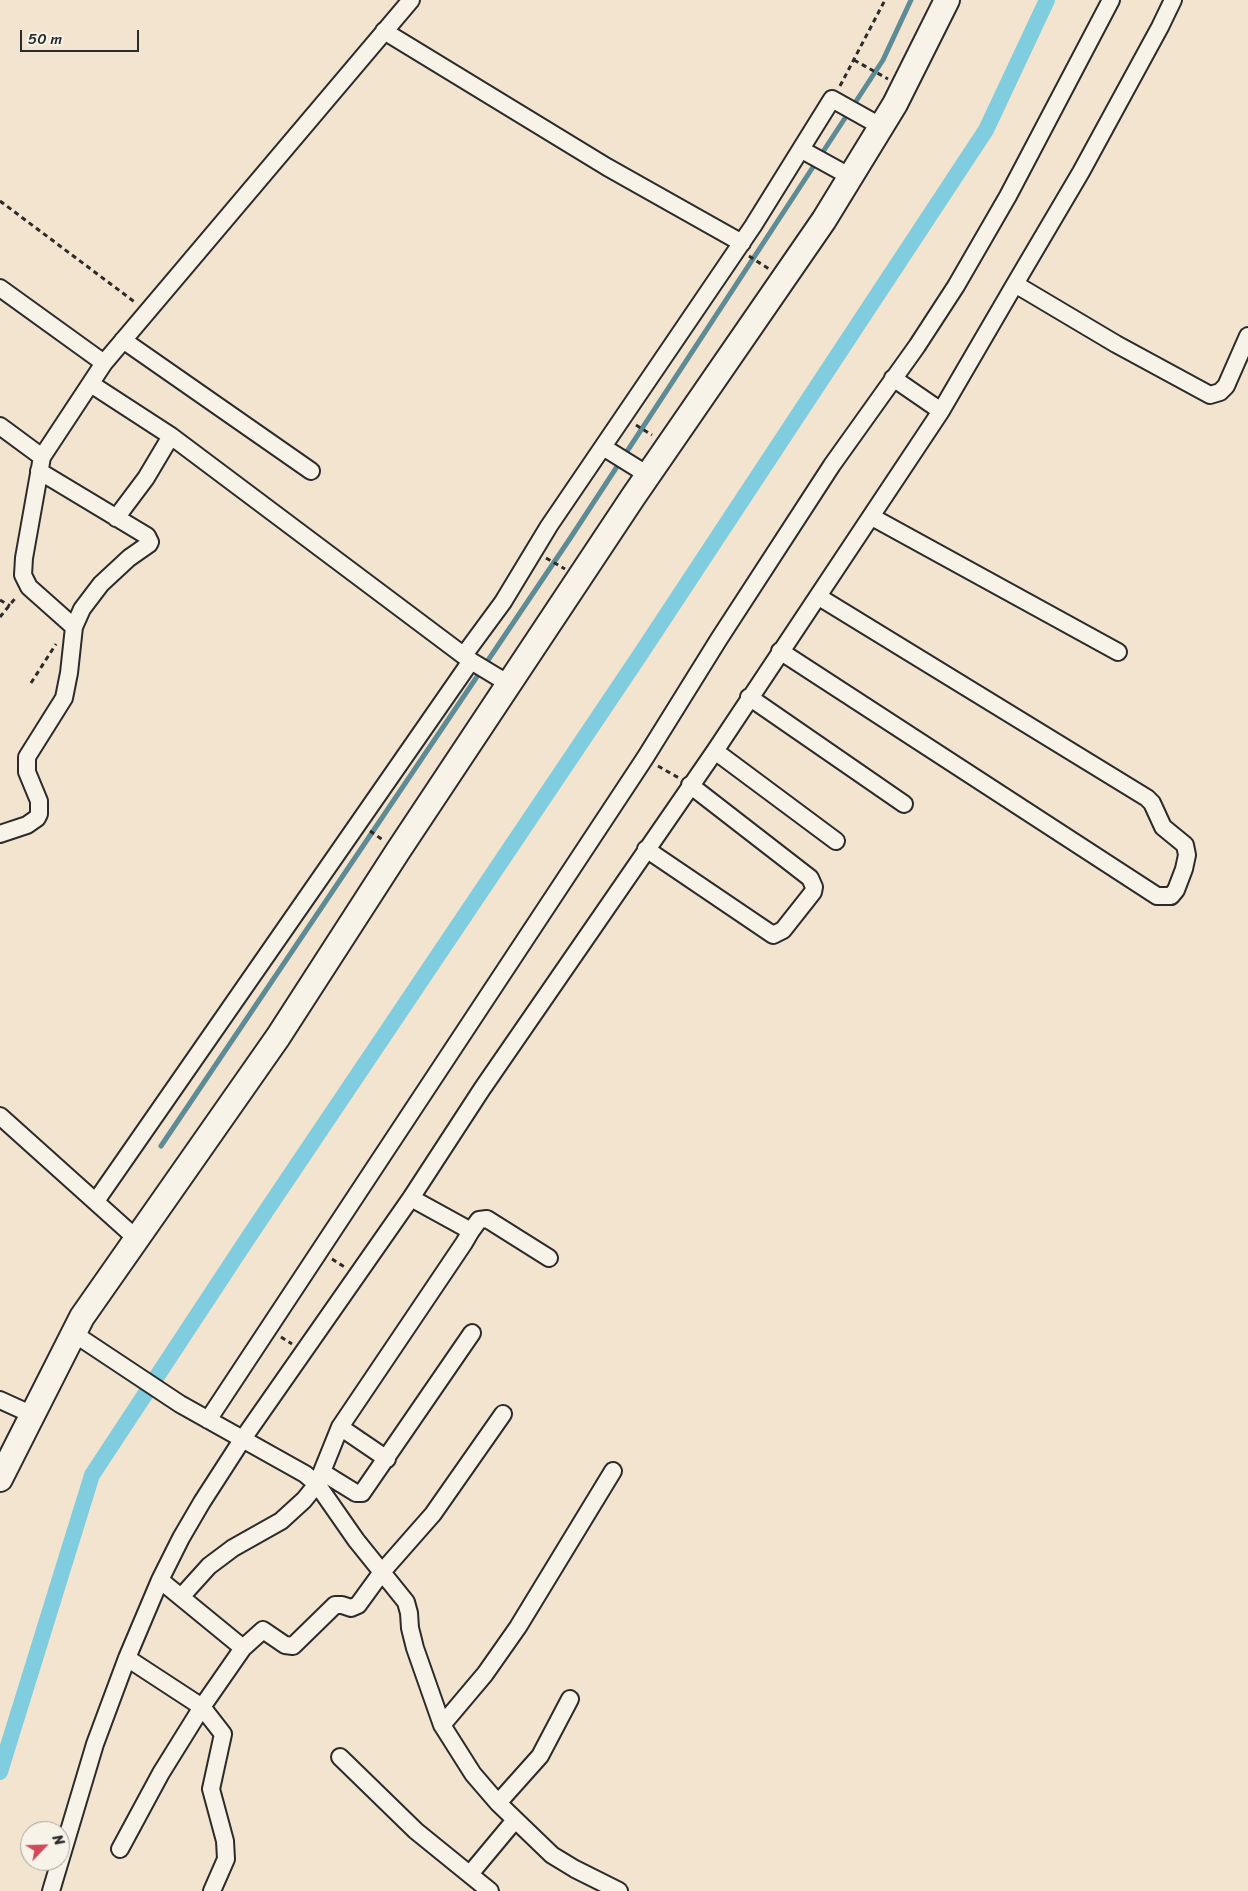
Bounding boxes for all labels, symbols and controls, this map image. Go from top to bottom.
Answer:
scale bar [22,20,141,52]
text: 50 m [28,26,62,52]
north arrow [20,1821,70,1871]
text: N [45,1831,72,1850]

